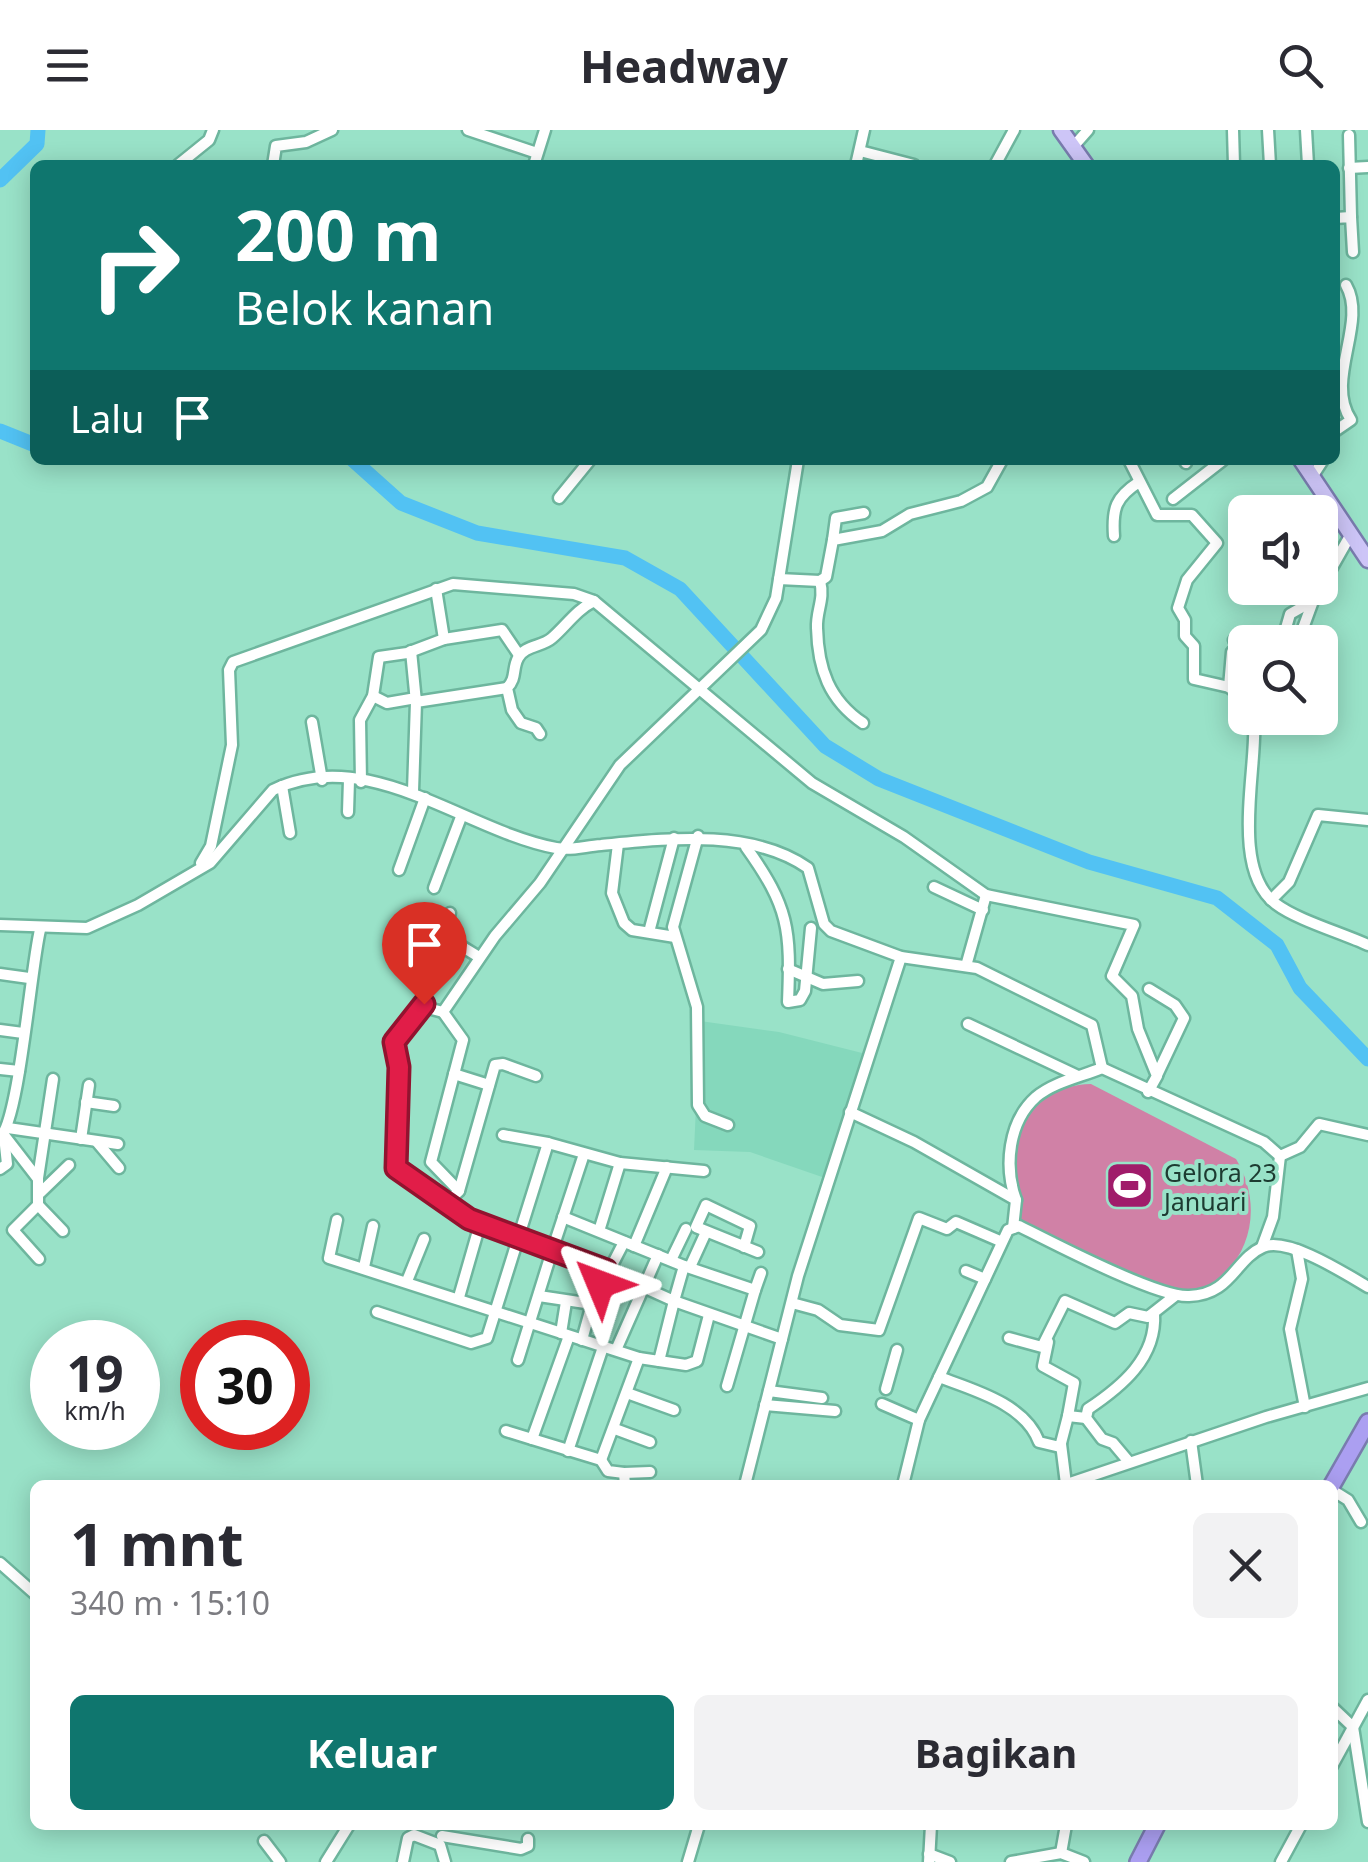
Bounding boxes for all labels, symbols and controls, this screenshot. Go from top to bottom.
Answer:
text: Headway [580,35,788,96]
icon: menu [40,38,95,93]
icon: search [1273,38,1328,93]
text: 200 m [235,186,442,282]
icon: right [70,200,200,330]
text: Belok kanan [235,277,494,338]
icon: arrive [165,390,220,445]
text: Lalu [70,392,145,444]
map controls [1228,495,1338,735]
button: sound [1228,495,1338,605]
button: search [1228,625,1338,735]
pin [382,902,467,1005]
icon: arrive [397,917,452,972]
place label: Gelora 23 Januari [1162,1155,1277,1218]
sports icon: Gelora 23 Januari [1103,1160,1155,1212]
position arrow [548,1232,652,1336]
speed limit sign: 30 [180,1320,310,1450]
text: 19 [66,1339,124,1407]
text: km/h [64,1393,126,1427]
text: 1 mnt [70,1502,243,1584]
button: close [1193,1513,1298,1618]
text: 340 m · 15:10 [70,1581,270,1624]
button: Keluar [70,1695,674,1810]
button: Bagikan [694,1695,1298,1810]

